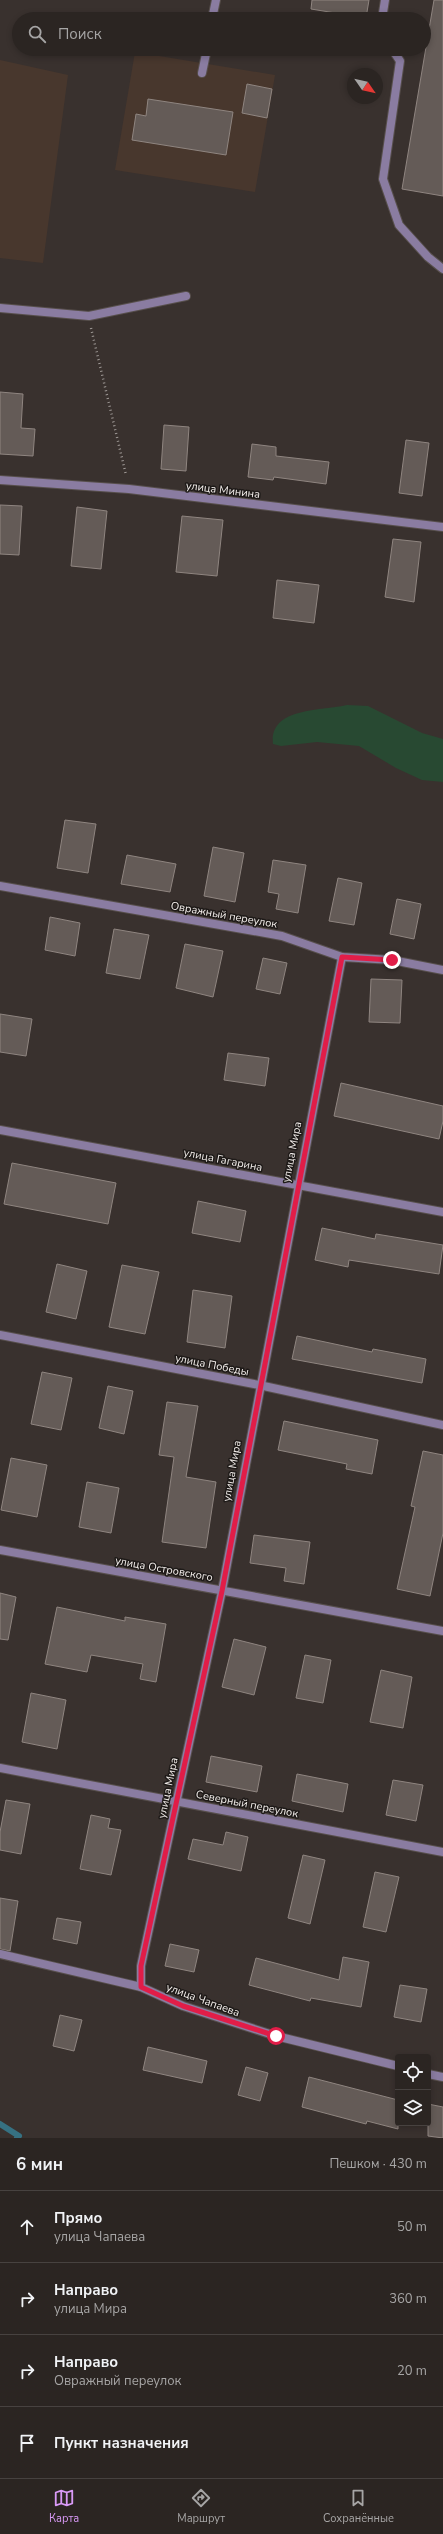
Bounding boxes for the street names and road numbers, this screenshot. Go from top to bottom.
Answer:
street label: улица Минина [185,478,261,502]
street label: Овражный переулок [170,898,279,932]
street label: улица Мира [279,1120,305,1184]
street label: улица Гагарина [182,1145,264,1175]
street label: улица Победы [174,1351,250,1379]
street label: улица Мира [219,1439,245,1503]
street label: улица Островского [114,1553,214,1585]
street label: улица Мира [154,1756,182,1820]
street label: Северный переулок [194,1787,300,1821]
street label: улица Чапаева [164,1980,242,2020]

